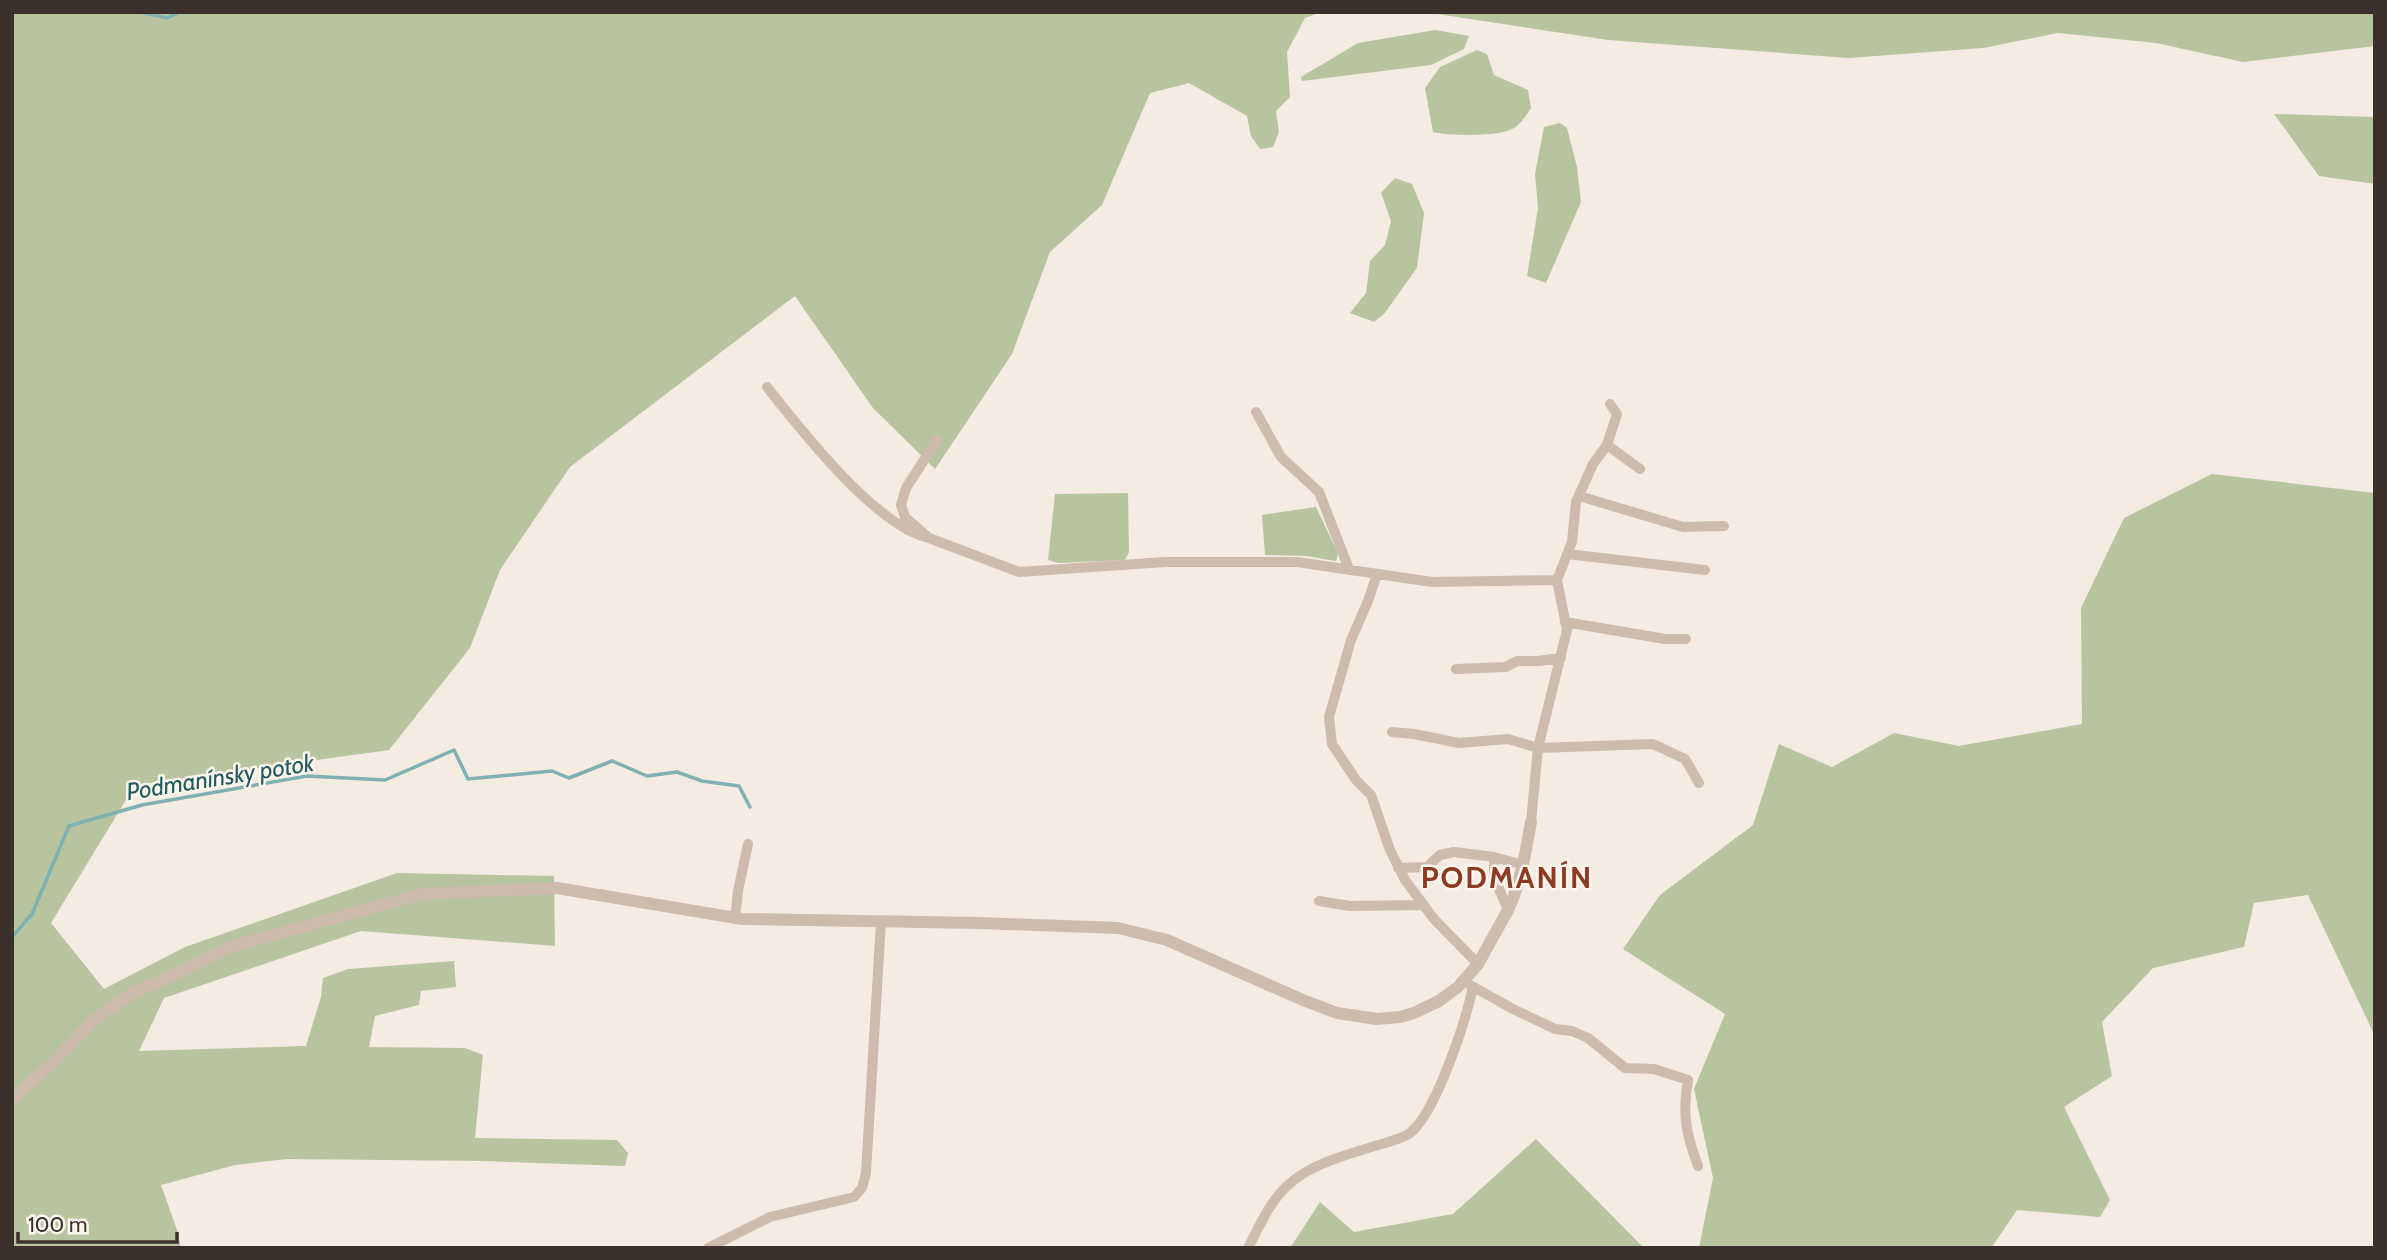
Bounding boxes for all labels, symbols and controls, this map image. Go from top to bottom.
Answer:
water label: Podmanínsky potok [124,748,317,806]
district label: PODMANÍN [1421,859,1593,896]
scale bar [18,1200,177,1244]
text: 100 m [28,1212,87,1237]

